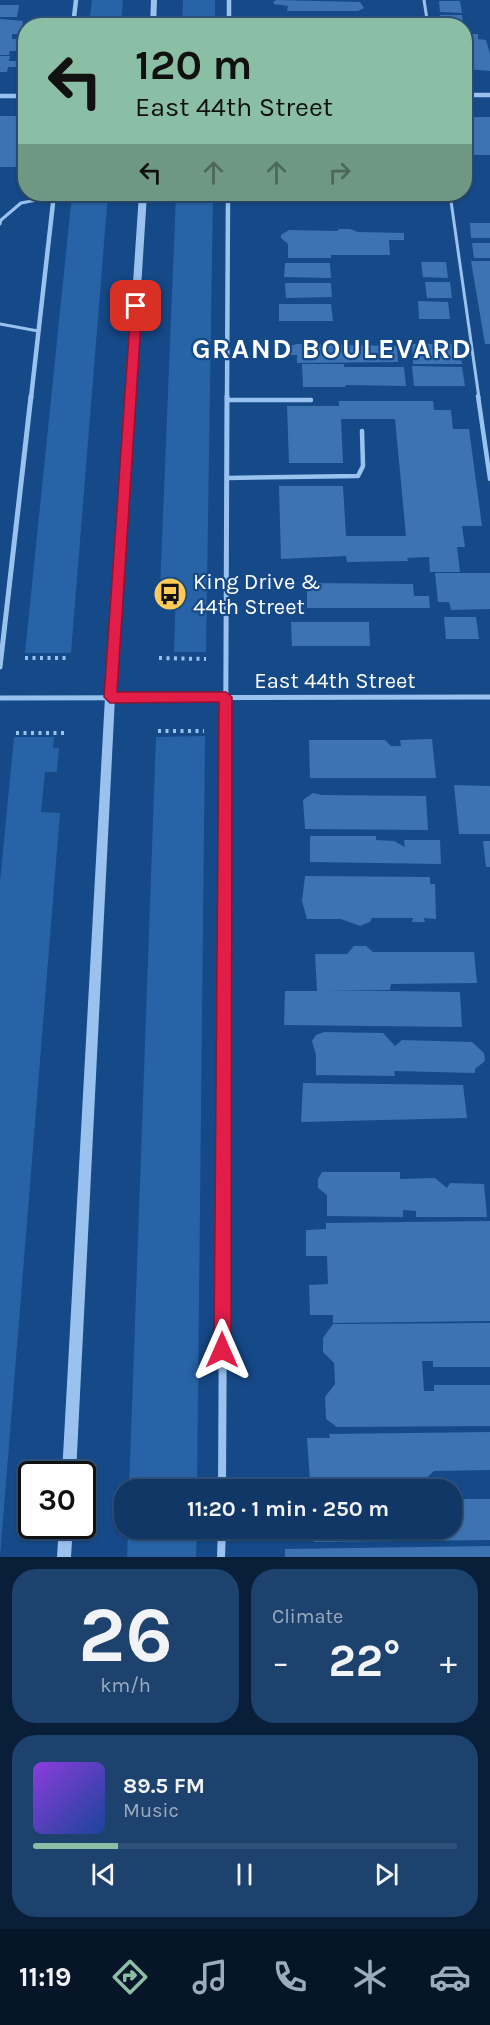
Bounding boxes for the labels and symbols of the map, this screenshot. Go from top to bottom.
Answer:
pin [110,280,161,331]
district label: GRAND BOULEVARD [192,332,472,365]
place label: King Drive & 44th Street [193,569,321,620]
bus stop icon: King Drive & 44th Street [152,576,188,612]
street label: East 44th Street [254,668,416,694]
position arrow [190,1318,254,1382]
speed limit sign: 30 [18,1461,96,1539]

